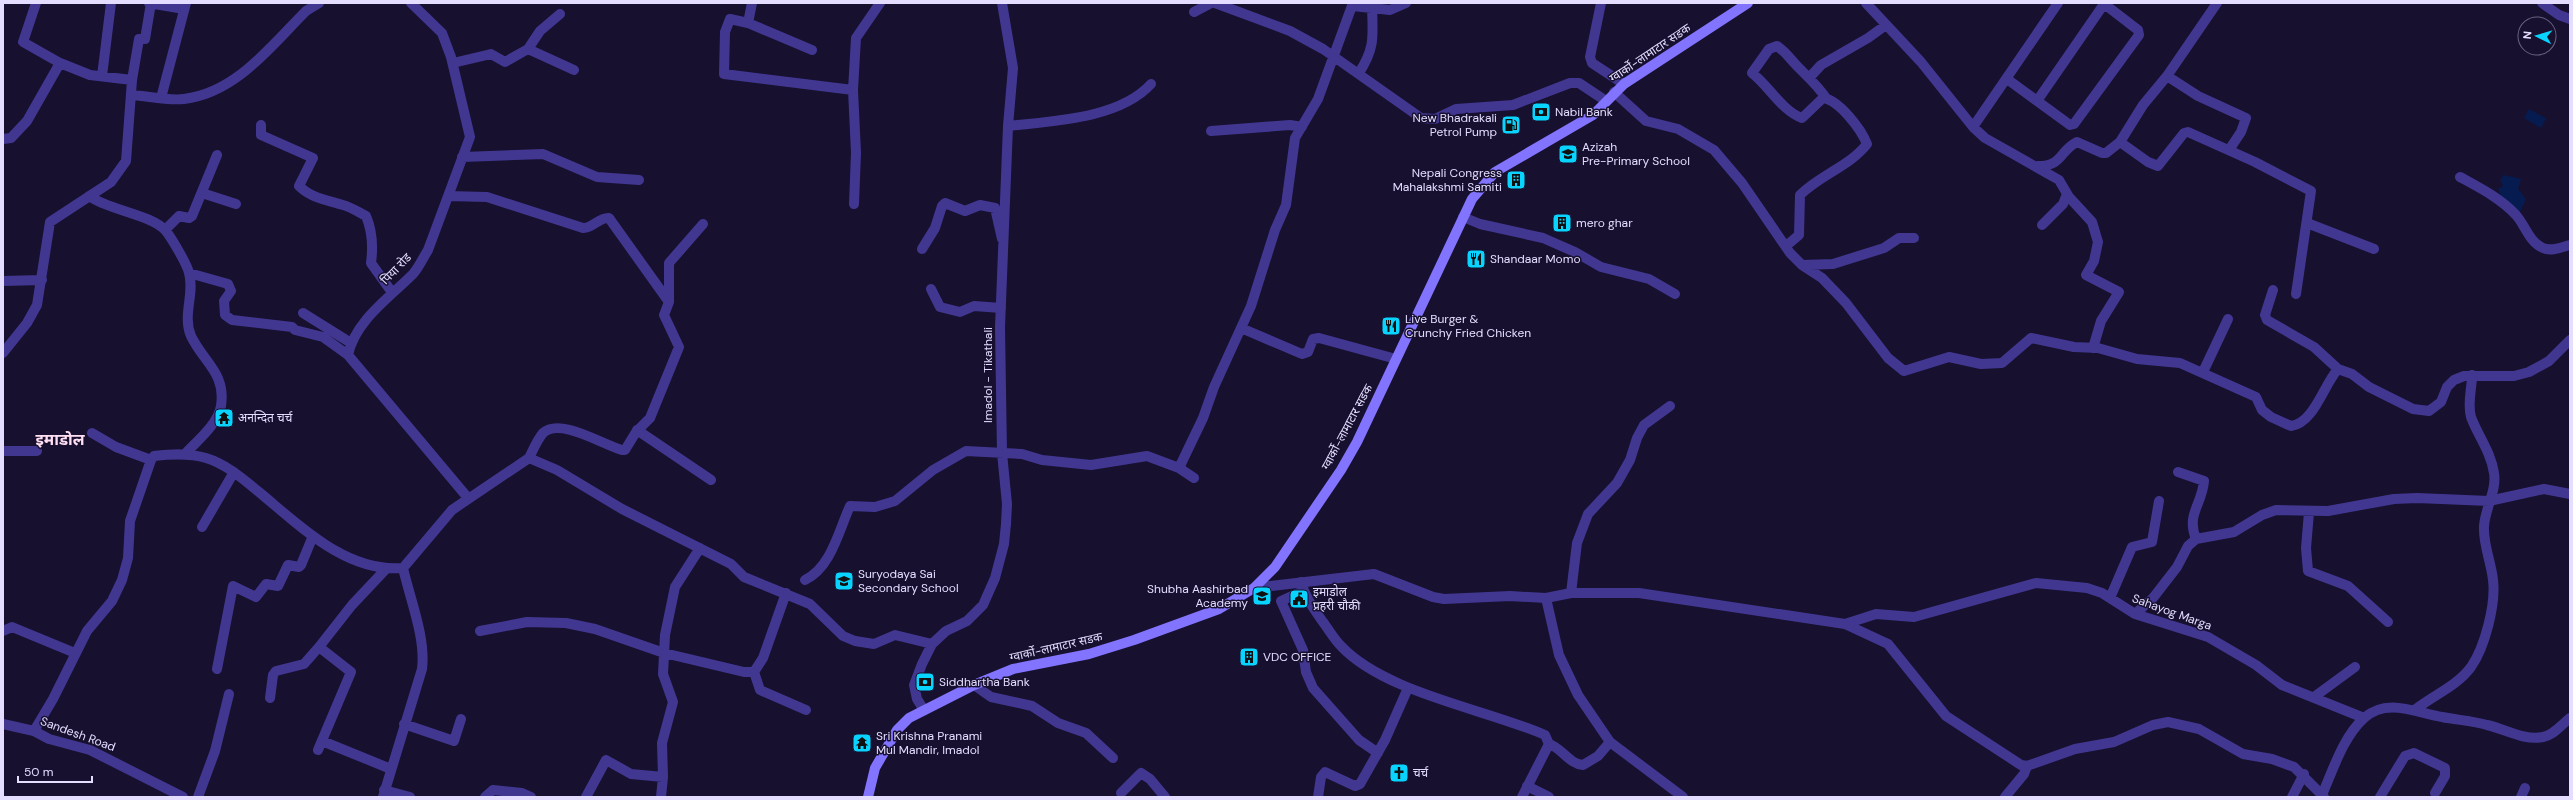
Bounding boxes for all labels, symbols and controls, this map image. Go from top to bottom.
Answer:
north arrow [2517,16,2557,56]
street label: ग्वार्को-लामाटार सडक [1606,20,1694,86]
text: N [2520,31,2534,40]
bank icon: Nabil Bank [1530,101,1552,123]
place label: Nabil Bank [1555,104,1613,120]
place label: New Bhadrakali Petrol Pump [1413,110,1497,140]
fuel station icon: New Bhadrakali Petrol Pump [1500,114,1522,136]
place label: Azizah Pre-Primary School [1582,139,1690,169]
school or university icon: Azizah Pre-Primary School [1557,143,1579,165]
place label: Nepali Congress Mahalakshmi Samiti [1393,165,1502,195]
building icon: Nepali Congress Mahalakshmi Samiti [1505,169,1527,191]
building icon: mero ghar [1551,212,1573,234]
place label: mero ghar [1576,215,1633,231]
restaurant icon: Shandaar Momo [1465,248,1487,270]
street label: पिया रोड [377,249,415,288]
place label: Shandaar Momo [1490,251,1581,267]
place label: Live Burger & Crunchy Fried Chicken [1405,311,1531,341]
restaurant icon: Live Burger & Crunchy Fried Chicken [1380,315,1402,337]
street label: Imadol - Tikathali [980,327,996,423]
street label: ग्वार्को-लामाटार सडक [1318,381,1377,472]
temple icon: अनन्दित चर्च [213,407,235,429]
place label: अनन्दित चर्च [238,410,293,426]
district label: इमाडोल [35,429,86,450]
place label: Suryodaya Sai Secondary School [858,566,959,596]
school or university icon: Suryodaya Sai Secondary School [833,570,855,592]
place label: Shubha Aashirbad Academy [1147,581,1248,611]
place label: इमाडोल प्रहरी चौकी [1313,584,1361,614]
school or university icon: Shubha Aashirbad Academy [1251,585,1273,607]
public building icon: इमाडोल प्रहरी चौकी [1288,588,1310,610]
street label: Sahayog Marga [2130,590,2214,634]
street label: ग्वार्को-लामाटार सडक [1008,628,1105,665]
building icon: VDC OFFICE [1238,646,1260,668]
place label: VDC OFFICE [1263,649,1332,665]
bank icon: Siddhartha Bank [914,671,936,693]
place label: Siddhartha Bank [939,674,1030,690]
street label: Sandesh Road [38,713,118,755]
place label: Sri Krishna Pranami Mul Mandir, Imadol [876,728,982,758]
temple icon: Sri Krishna Pranami Mul Mandir, Imadol [851,732,873,754]
scale bar [18,758,92,784]
church icon: चर्च [1388,762,1410,784]
text: 50 m [24,764,53,780]
place label: चर्च [1413,765,1429,781]

